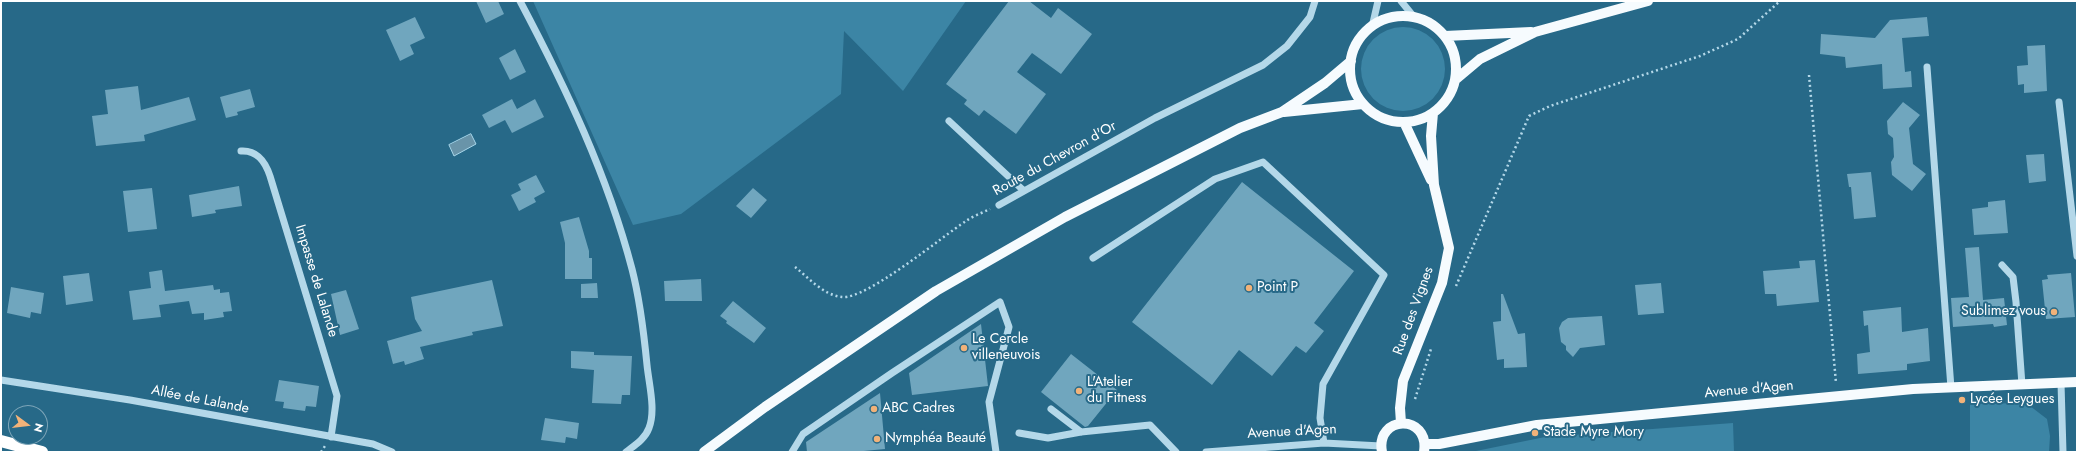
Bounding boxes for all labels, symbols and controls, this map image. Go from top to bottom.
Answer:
street label: Route du Chevron d'Or [990,118,1120,200]
street label: Impasse de Lalande [291,223,341,339]
street label: Rue des Vignes [1390,265,1438,357]
place label: Point P [1257,280,1298,296]
marker: Point P [1244,283,1254,293]
place label: Sublimez vous [1961,304,2046,320]
marker: Sublimez vous [2049,307,2059,317]
place label: Le Cercle villeneuvois [972,332,1040,364]
marker: Le Cercle villeneuvois [959,343,969,353]
place label: L'Atelier du Fitness [1087,375,1146,408]
street label: Avenue d'Agen [1704,378,1794,402]
street label: Allée de Lalande [150,382,250,418]
marker: L'Atelier du Fitness [1074,386,1084,396]
place label: Lycée Leygues [1970,392,2054,408]
marker: Lycée Leygues [1957,395,1967,405]
place label: ABC Cadres [882,401,955,417]
marker: ABC Cadres [869,404,879,414]
north arrow [8,405,48,445]
street label: Avenue d'Agen [1247,421,1337,443]
text: N [30,422,47,434]
place label: Stade Myre Mory [1543,425,1644,441]
marker: Stade Myre Mory [1530,428,1540,438]
place label: Nymphéa Beauté [885,431,986,447]
marker: Nymphéa Beauté [872,434,882,444]

